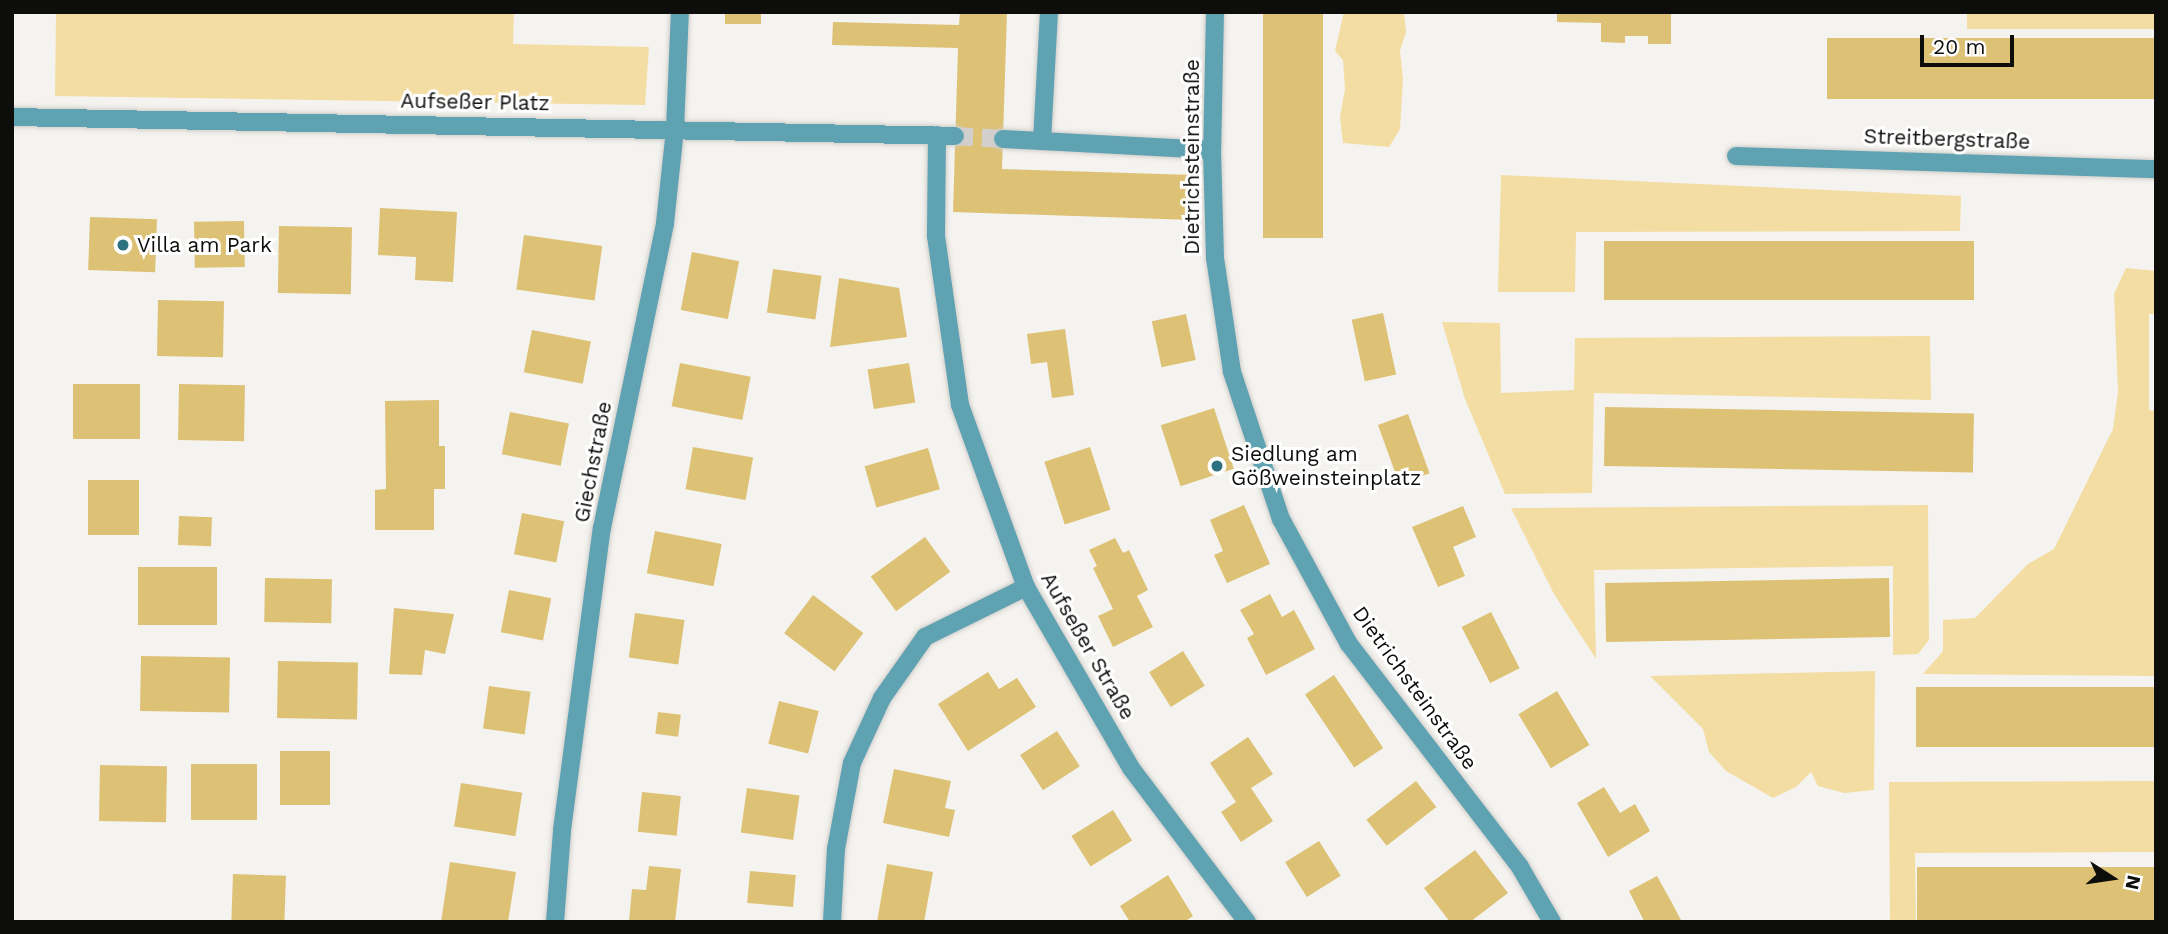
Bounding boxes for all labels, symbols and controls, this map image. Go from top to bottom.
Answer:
scale bar [1923,21,2018,65]
text: 20 m [1933,34,1985,59]
street label: Dietrichsteinstraße [1179,59,1205,255]
street label: Aufseßer Platz [400,88,550,116]
street label: Streitbergstraße [1863,124,2031,154]
place label: Villa am Park [137,232,272,258]
marker: Villa am Park [115,237,131,253]
street label: Giechstraße [569,399,617,525]
place label: Siedlung am Gößweinsteinplatz [1231,441,1421,491]
marker: Siedlung am Gößweinsteinplatz [1209,458,1225,474]
street label: Aufseßer Straße [1035,568,1141,724]
street label: Dietrichsteinstraße [1347,601,1483,775]
north arrow [2077,843,2147,913]
text: N [2120,873,2146,892]

